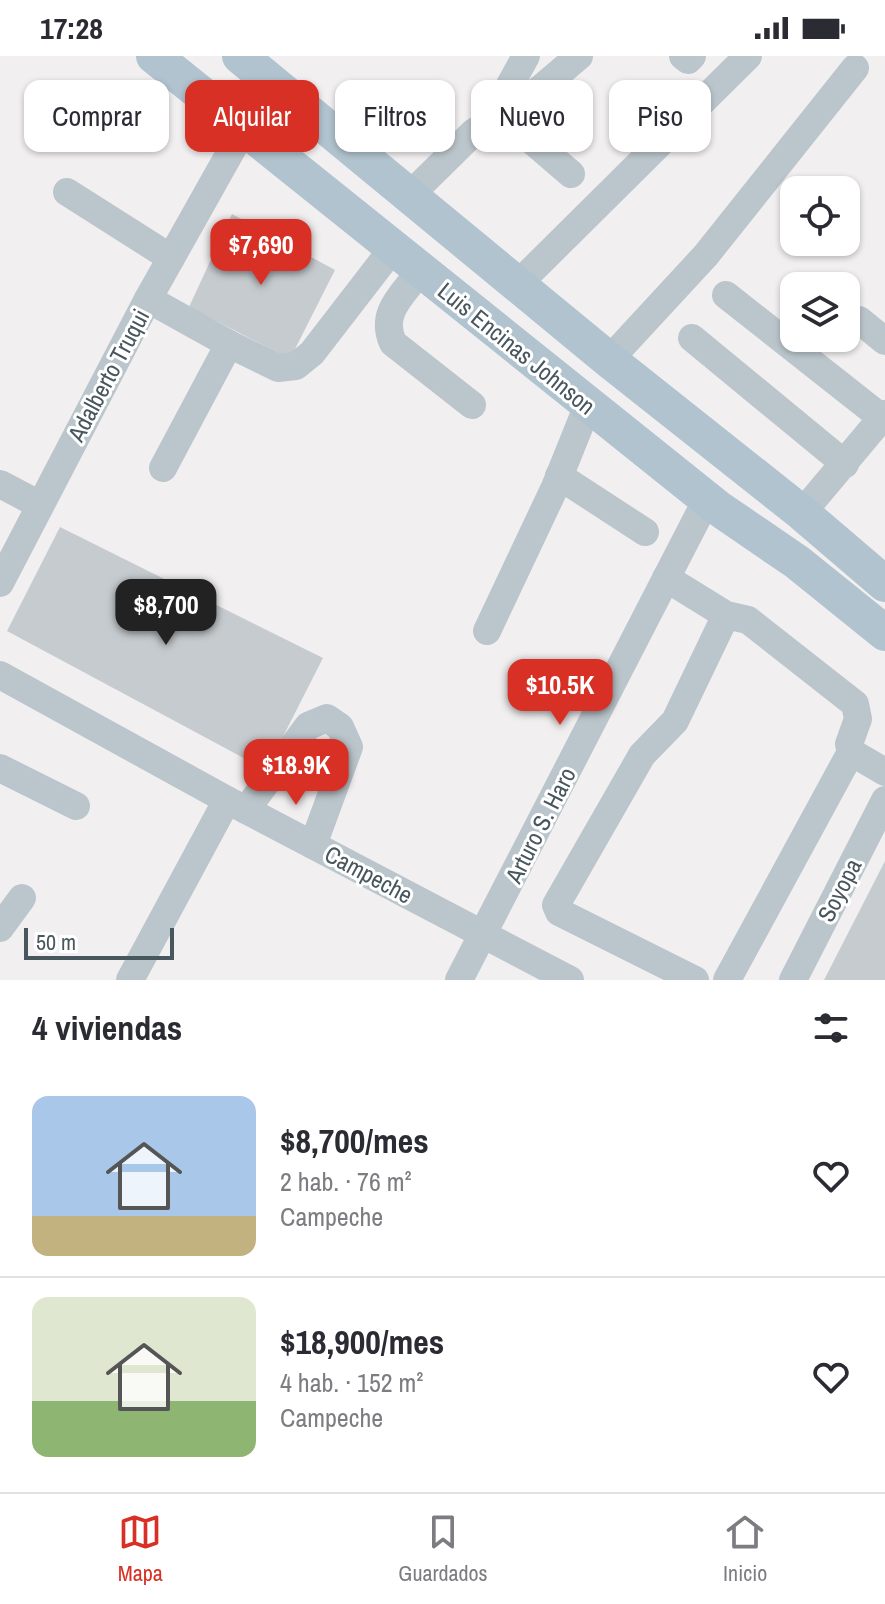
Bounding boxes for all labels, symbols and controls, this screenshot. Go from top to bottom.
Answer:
text: 17:28 [40,8,103,48]
chip: Comprar [24,80,169,152]
chip: Alquilar [185,80,319,152]
chip: Filtros [335,80,455,152]
chip: Nuevo [471,80,593,152]
chip: Piso [609,80,711,152]
map controls [780,176,860,352]
button: locate [780,176,860,256]
pin: $7,690 [196,219,326,287]
text: $7,690 [228,227,294,262]
button: layers [780,272,860,352]
street label: Luis Encinas Johnson [432,275,602,421]
street label: Adalberto Truqui [59,303,156,448]
pin: $8,700 [101,579,231,647]
text: $8,700 [133,587,199,622]
pin: $10.5K [495,659,625,727]
text: $10.5K [526,667,594,702]
pin: $18.9K [231,739,361,807]
text: $18.9K [262,747,330,782]
street label: Arturo S. Haro [497,762,583,889]
street label: Campeche [319,838,419,910]
street label: Soyopa [810,853,868,927]
scale bar [24,924,174,960]
text: 50 m [36,927,76,957]
text: 4 viviendas [32,1005,182,1051]
icon: filters [809,1006,853,1050]
text: $8,700/mes [280,1118,429,1164]
icon: home [96,1128,192,1224]
icon: heart [809,1154,853,1198]
text: 2 hab. · 76 m² [280,1164,412,1199]
text: Campeche [280,1199,383,1234]
text: $18,900/mes [280,1319,444,1365]
icon: home [96,1329,192,1425]
icon: heart [809,1355,853,1399]
text: 4 hab. · 152 m² [280,1365,423,1400]
text: Campeche [280,1400,383,1435]
tab: Mapa [118,1510,163,1588]
tab: Guardados [398,1510,488,1588]
tab: Inicio [723,1510,767,1588]

